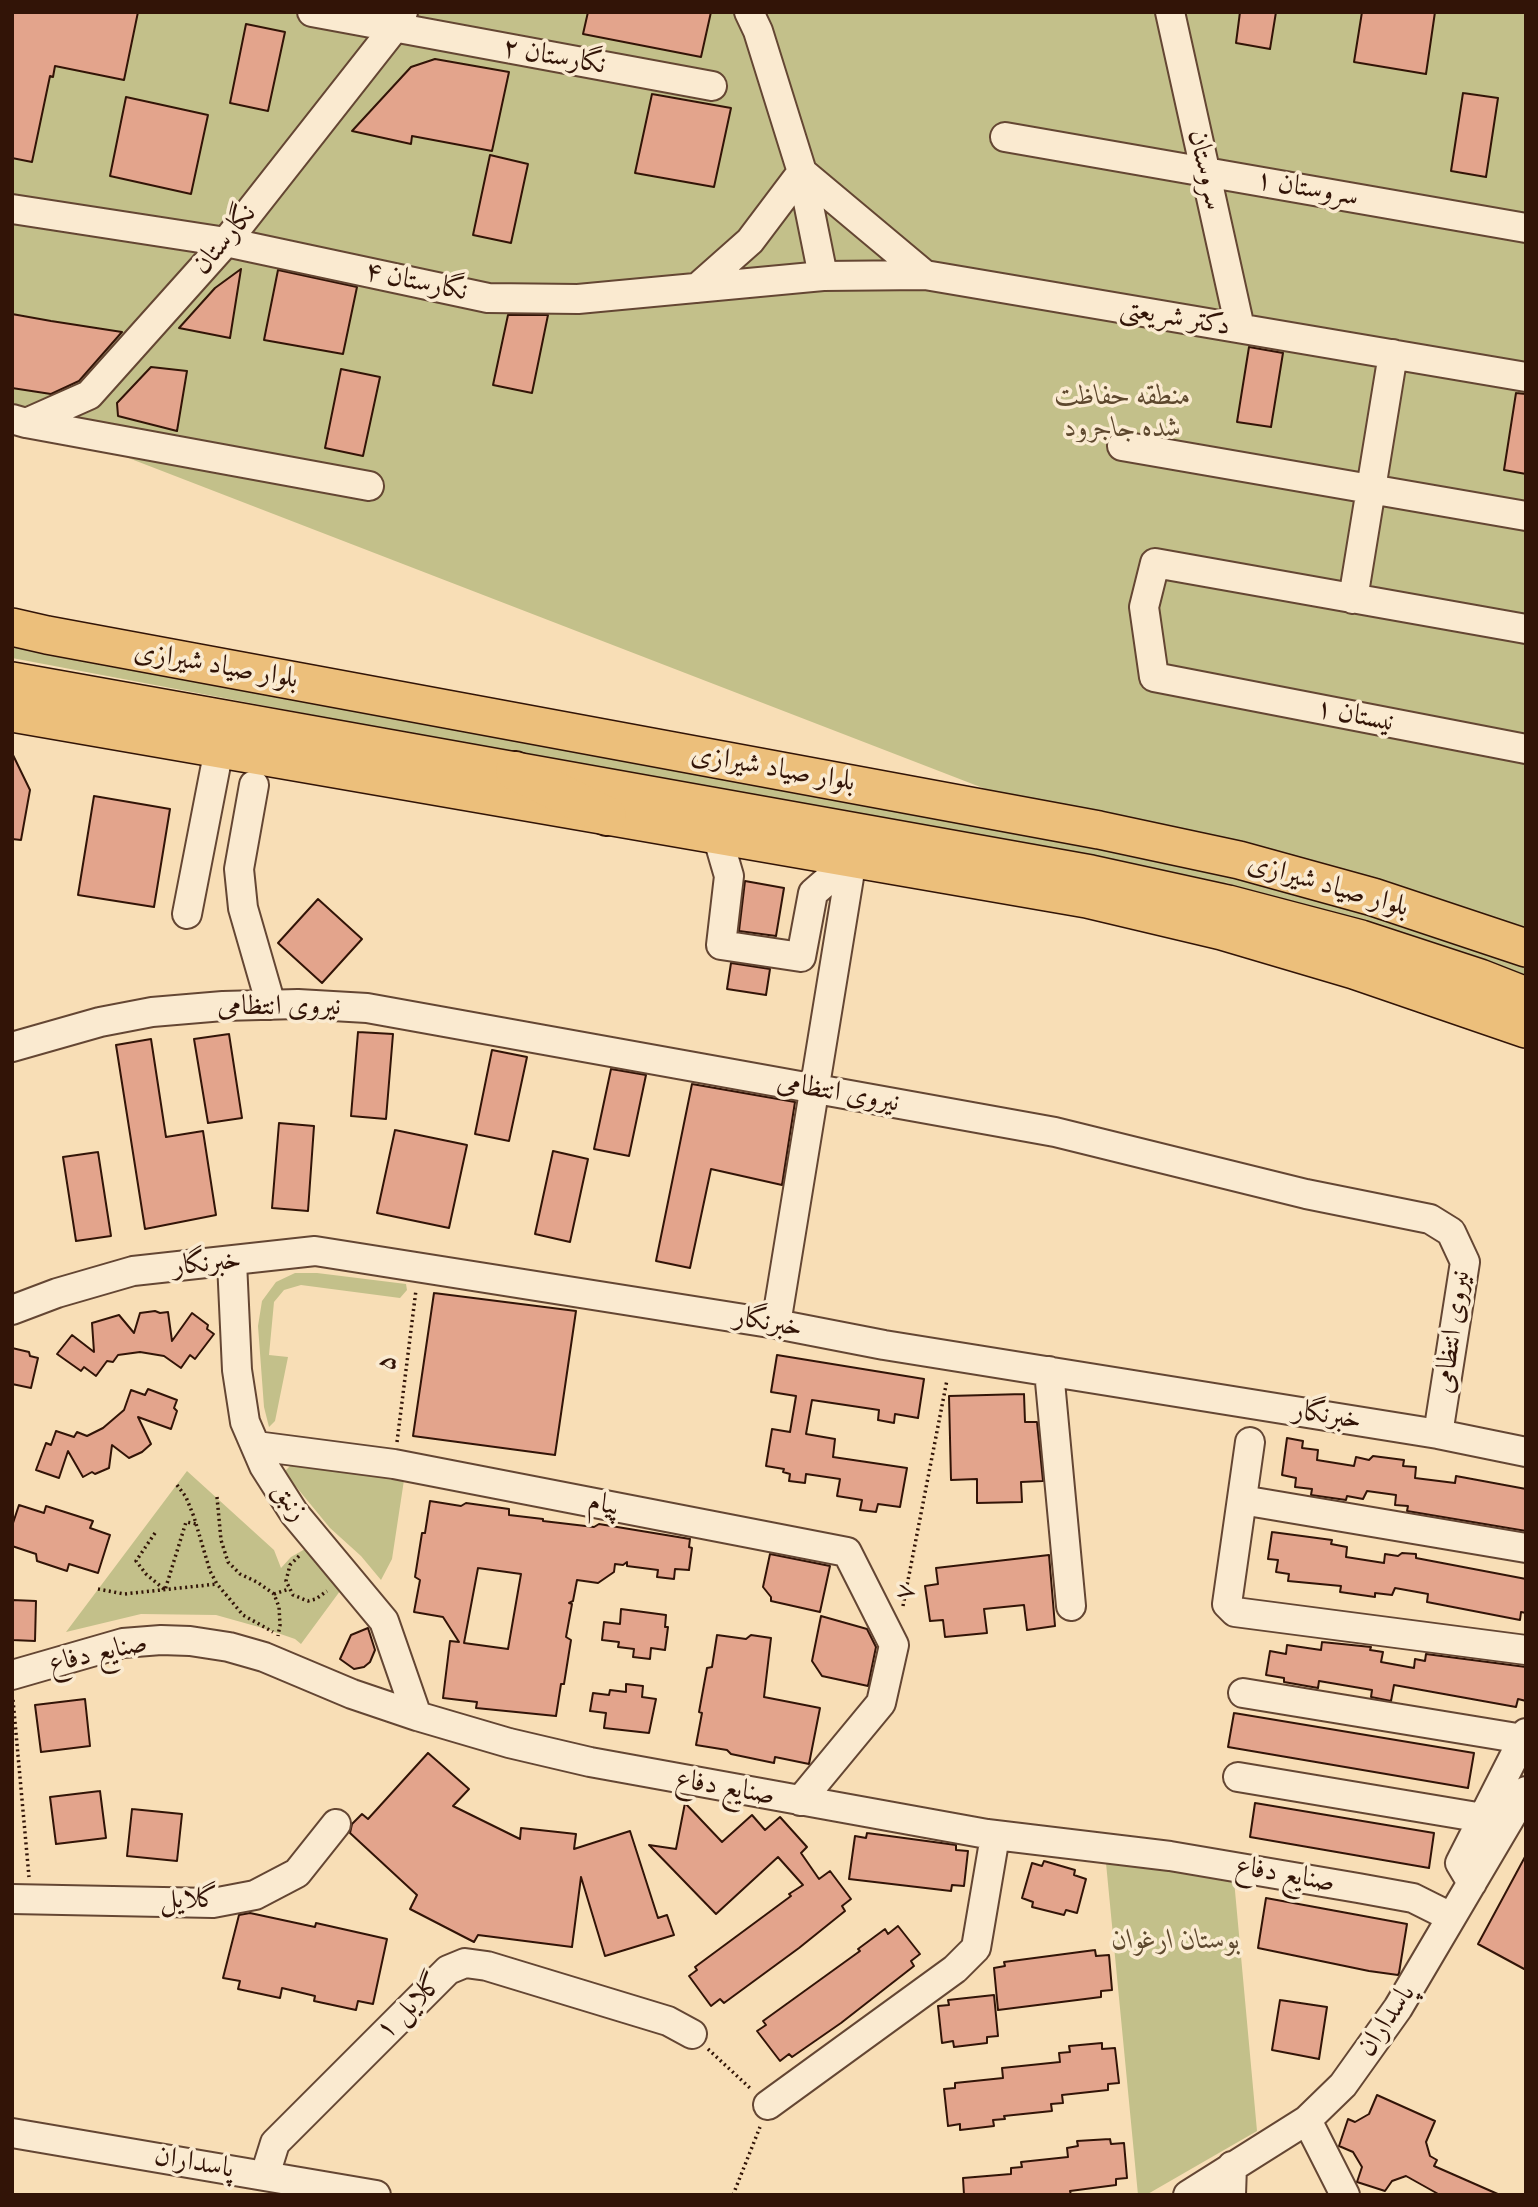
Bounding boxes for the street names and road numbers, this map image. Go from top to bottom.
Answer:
street label: نگارستان ۲ [500,31,608,83]
street label: سروستان [1179,127,1231,213]
street label: سروستان ۱ [1253,163,1361,215]
street label: نگارستان [186,198,264,282]
street label: نگارستان ۴ [362,255,470,309]
street label: دکتر شریعتی [1117,292,1233,344]
street label: بلوار صیاد شیرازی [131,635,301,697]
street label: نیستان ۱ [1313,692,1397,740]
street label: بلوار صیاد شیرازی [688,738,858,800]
street label: بلوار صیاد شیرازی [1244,847,1412,925]
street label: نیروی انتظامی [217,990,341,1024]
street label: نیروی انتظامی [774,1066,902,1120]
street label: خبرنگار [171,1244,243,1284]
street label: نیروی انتظامی [1428,1268,1478,1396]
street label: خبرنگار [731,1300,805,1346]
street label: ۵ [369,1353,405,1373]
street label: خبرنگار [1290,1394,1364,1438]
street label: زنبق [264,1476,314,1528]
street label: پیام [585,1485,623,1525]
street label: ۷ [888,1580,924,1604]
street label: صنایع دفاع [45,1626,151,1682]
street label: صنایع دفاع [673,1763,777,1813]
street label: صنایع دفاع [1233,1850,1337,1900]
street label: گلایل [160,1883,218,1917]
street label: گلایل ۱ [369,1967,451,2047]
street label: پاسداران [1351,1978,1423,2064]
street label: پاسداران [152,2139,236,2187]

